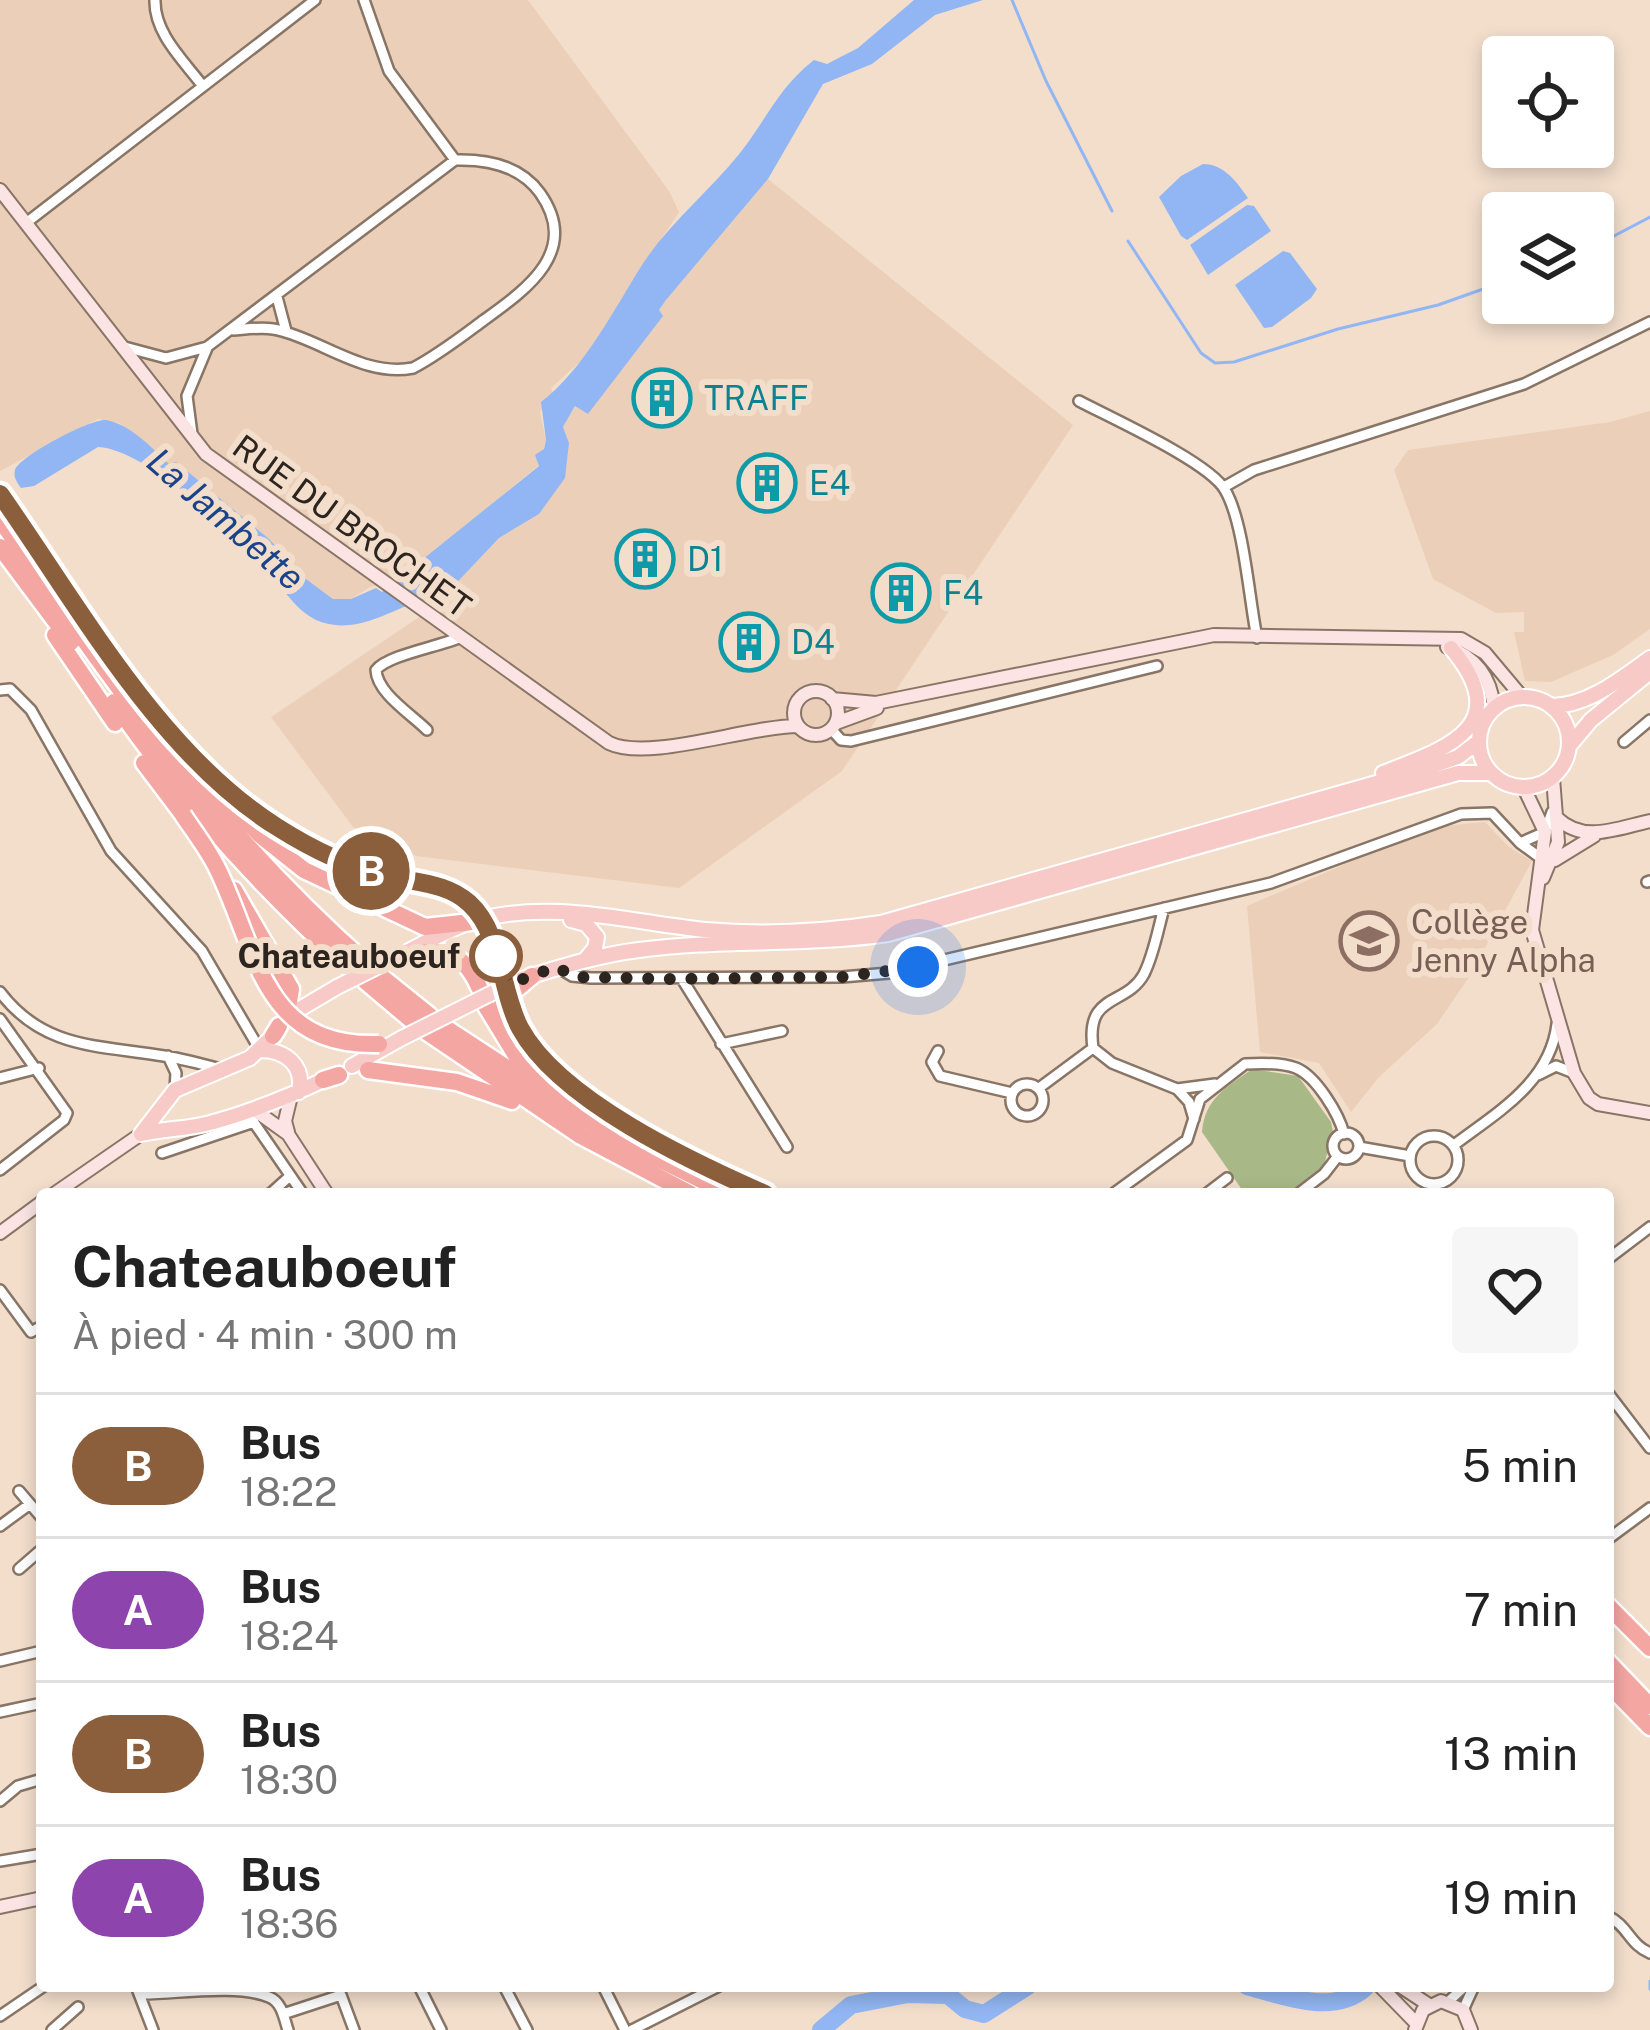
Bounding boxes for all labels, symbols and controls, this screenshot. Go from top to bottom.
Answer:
map controls [1482,36,1614,324]
button: locate [1482,36,1614,168]
button: layers [1482,192,1614,324]
building icon: TRAFF [631,367,693,429]
place label: TRAFF [704,379,809,417]
street label: RUE DU BROCHET [226,427,478,625]
water label: La Jambette [139,439,313,599]
building icon: E4 [736,452,798,514]
place label: E4 [809,464,850,502]
building icon: D1 [614,528,676,590]
place label: D1 [687,540,723,578]
building icon: F4 [870,562,932,624]
place label: F4 [943,574,983,612]
building icon: D4 [718,611,780,673]
place label: D4 [791,623,835,661]
line badge: B [332,832,410,910]
text: B [357,846,385,895]
place label: Collège Jenny Alpha [1411,903,1596,979]
school or university icon: Collège Jenny Alpha [1338,910,1400,972]
marker: Chateauboeuf [471,931,521,981]
place label: Chateauboeuf [238,937,460,975]
your location [888,937,948,997]
button: heart [1452,1227,1578,1353]
text: Chateauboeuf [72,1233,456,1300]
text: À pied · 4 min · 300 m [72,1312,458,1358]
text: Bus [240,1416,321,1469]
text: 5 min [1462,1439,1578,1492]
text: B [124,1441,152,1490]
text: 18:22 [240,1469,337,1515]
text: Bus [240,1560,321,1613]
text: 7 min [1464,1583,1578,1636]
text: A [123,1585,153,1634]
text: 18:24 [240,1613,338,1659]
text: Bus [240,1704,321,1757]
text: 13 min [1444,1727,1578,1780]
text: B [124,1729,152,1778]
text: 18:30 [240,1757,338,1803]
text: Bus [240,1848,321,1901]
text: 19 min [1444,1871,1578,1924]
text: A [123,1873,153,1922]
text: 18:36 [240,1901,339,1947]

